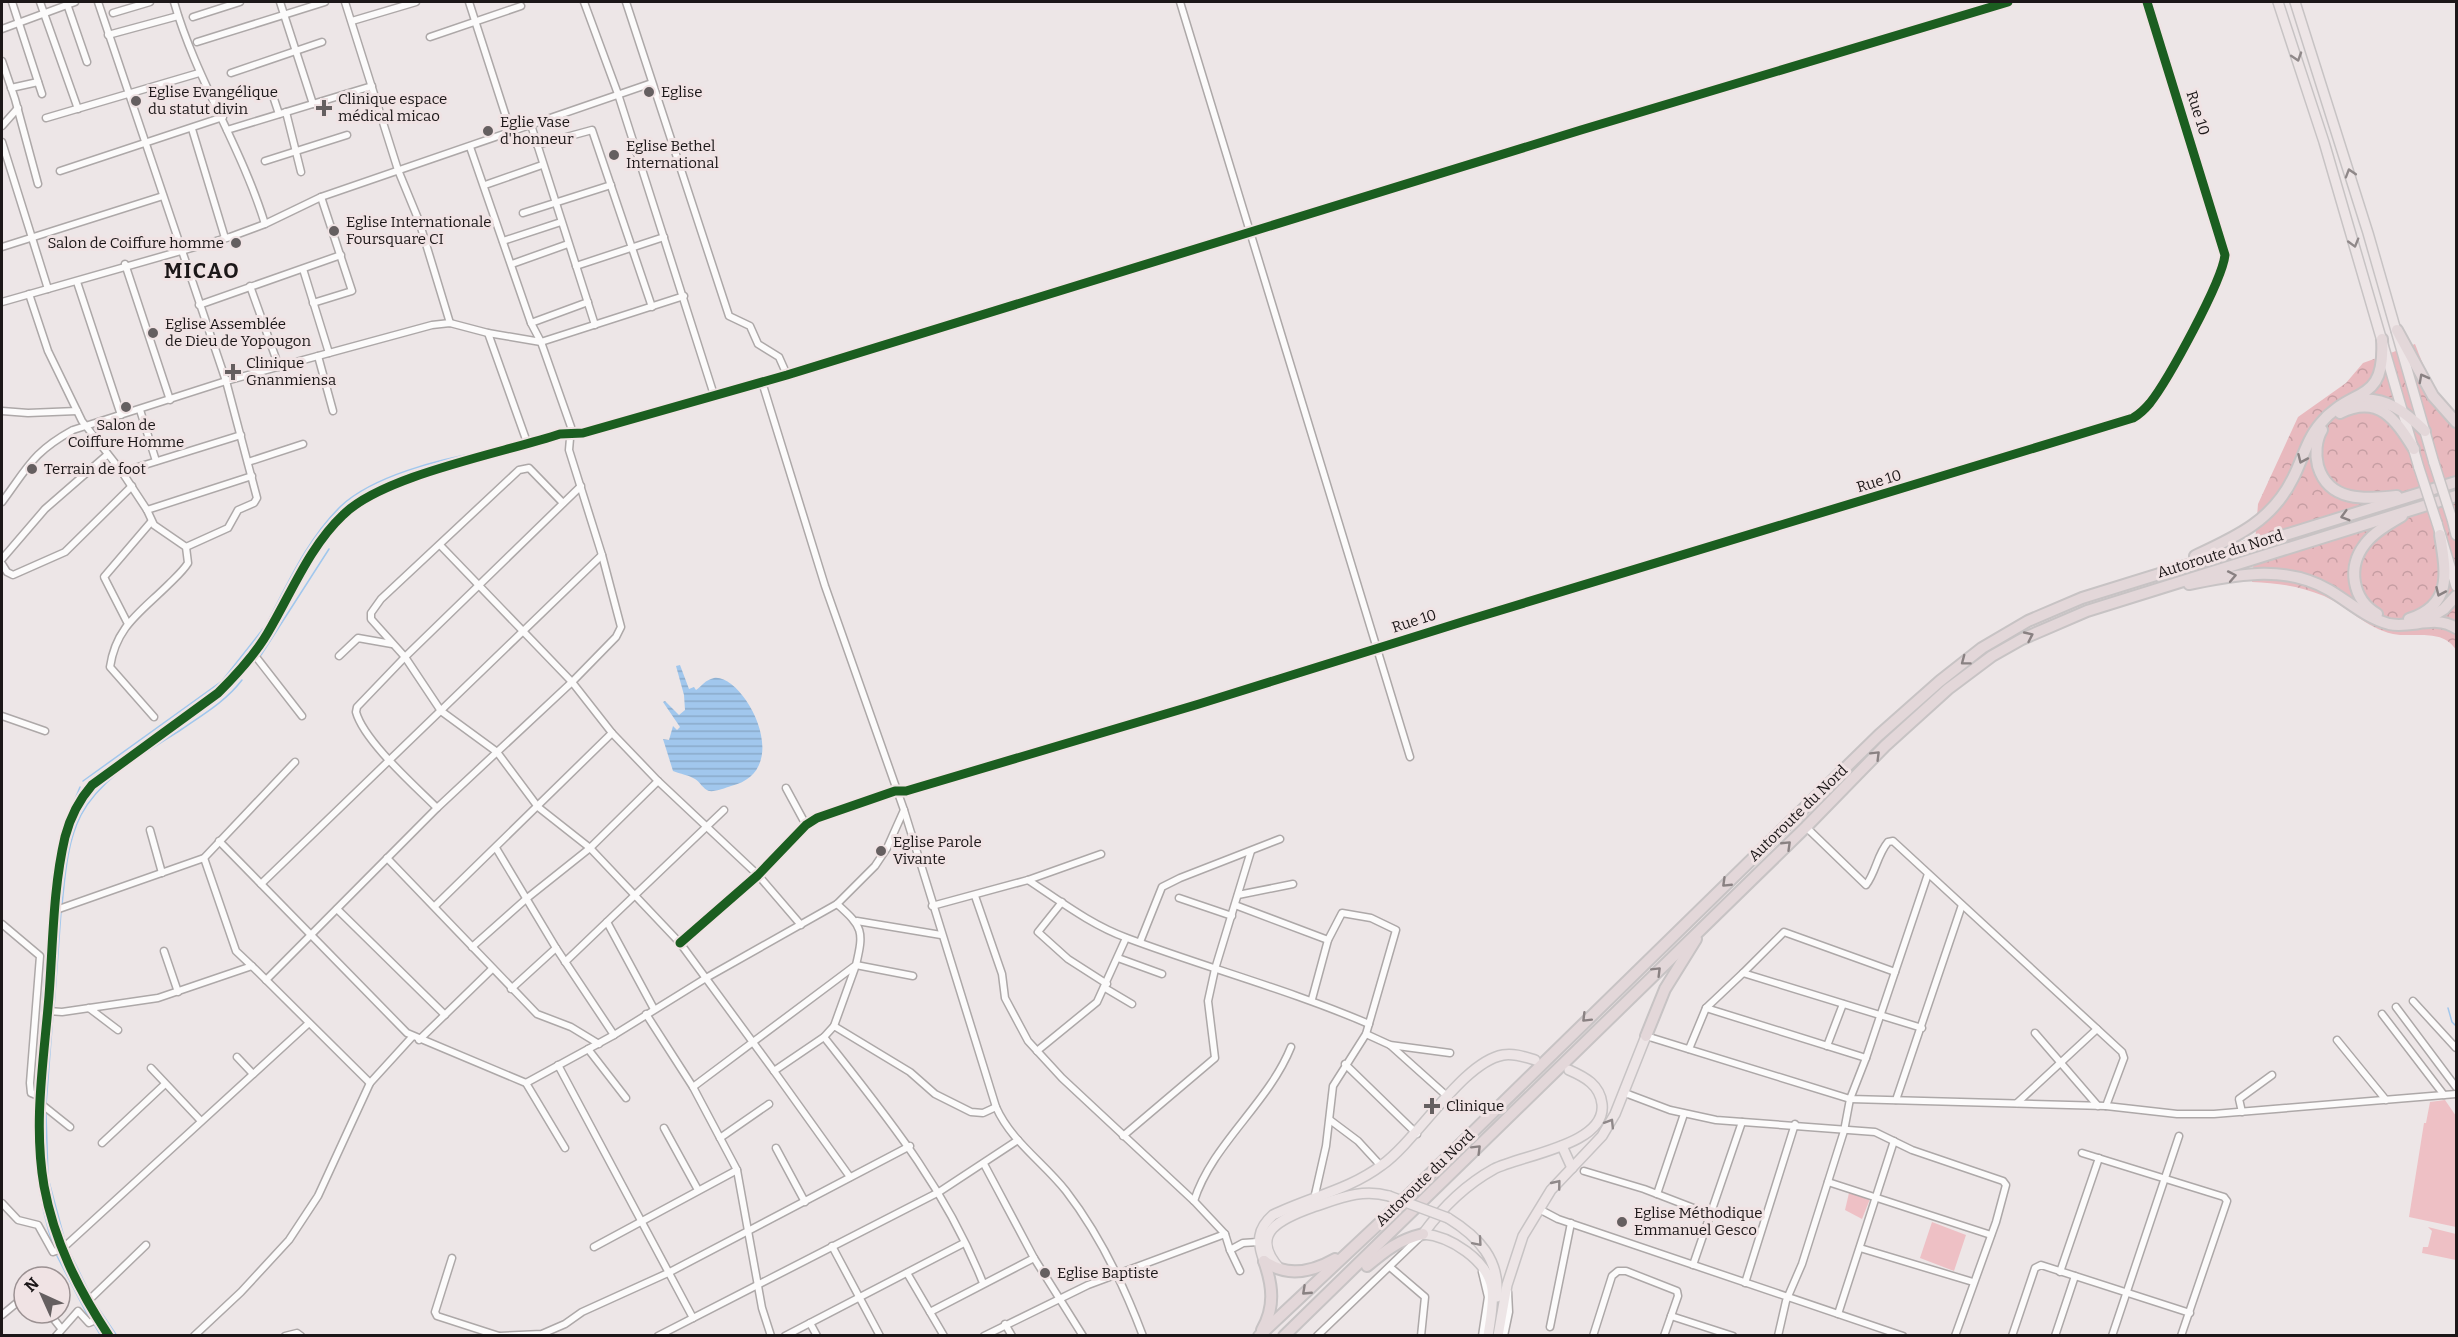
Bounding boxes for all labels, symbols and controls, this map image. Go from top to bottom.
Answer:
one-way arrow [2289,51,2302,62]
place label: Eglise Evangélique du statut divin [148,83,278,118]
place label: Eglise [661,83,702,101]
marker: Eglise [642,85,656,99]
street label: Rue 10 [2182,88,2214,138]
place label: Clinique espace médical micao [338,90,447,125]
marker: Eglise Evangélique du statut divin [129,94,143,108]
marker: Clinique espace médical micao [315,99,333,117]
place label: Eglie Vase d'honneur [500,113,574,148]
marker: Eglie Vase d'honneur [481,124,495,138]
place label: Eglise Bethel International [626,137,719,172]
marker: Eglise Bethel International [607,148,621,162]
one-way arrow [2345,168,2357,179]
place label: Eglise Internationale Foursquare CI [346,213,491,248]
marker: Eglise Internationale Foursquare CI [327,224,341,238]
place label: Salon de Coiffure homme [47,234,224,252]
marker: Salon de Coiffure homme [229,236,243,250]
one-way arrow [2347,237,2359,248]
district label: MICAO [164,258,240,284]
place label: Eglise Assemblée de Dieu de Yopougon [165,315,311,350]
marker: Eglise Assemblée de Dieu de Yopougon [146,326,160,340]
place label: Clinique Gnanmiensa [246,354,336,389]
marker: Clinique Gnanmiensa [224,363,242,381]
one-way arrow [2419,374,2430,385]
marker: Salon de Coiffure Homme [119,400,133,414]
place label: Salon de Coiffure Homme [68,416,184,451]
one-way arrow [2297,453,2309,464]
place label: Terrain de foot [44,460,146,478]
marker: Terrain de foot [25,462,39,476]
street label: Rue 10 [1854,466,1904,496]
one-way arrow [2340,509,2351,521]
street label: Autoroute du Nord [2155,526,2285,582]
one-way arrow [2227,570,2237,583]
one-way arrow [2436,586,2448,597]
street label: Rue 10 [1389,605,1439,637]
one-way arrow [2023,631,2034,643]
one-way arrow [1961,654,1972,665]
one-way arrow [1868,751,1879,762]
street label: Autoroute du Nord [1745,761,1851,865]
place label: Eglise Parole Vivante [893,833,982,868]
one-way arrow [1780,842,1791,853]
marker: Eglise Parole Vivante [874,844,888,858]
one-way arrow [1723,875,1734,886]
one-way arrow [1651,967,1661,978]
one-way arrow [1583,1011,1594,1022]
marker: Clinique [1423,1097,1441,1115]
place label: Clinique [1446,1097,1504,1115]
one-way arrow [1602,1119,1614,1129]
street label: Autoroute du Nord [1372,1126,1478,1230]
one-way arrow [1471,1145,1481,1156]
one-way arrow [1549,1180,1560,1191]
place label: Eglise Méthodique Emmanuel Gesco [1634,1204,1763,1239]
marker: Eglise Méthodique Emmanuel Gesco [1615,1215,1629,1229]
one-way arrow [1471,1235,1482,1246]
place label: Eglise Baptiste [1057,1264,1158,1282]
north arrow [12,1265,72,1325]
marker: Eglise Baptiste [1038,1266,1052,1280]
text: N [21,1274,43,1296]
one-way arrow [1302,1284,1313,1295]

